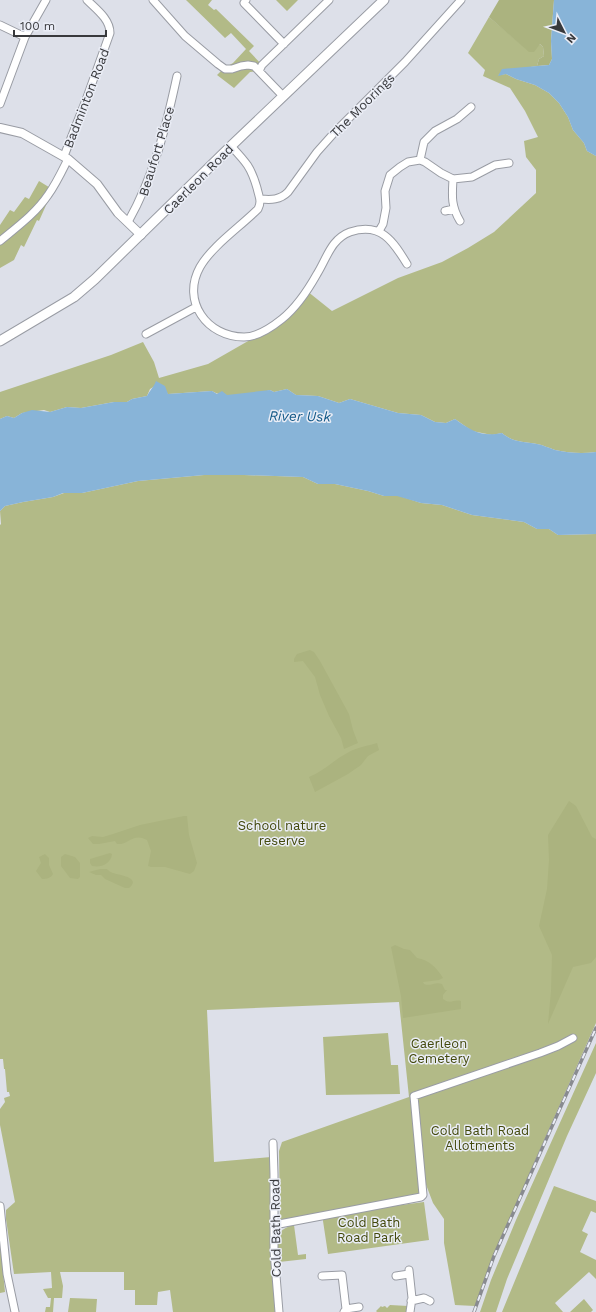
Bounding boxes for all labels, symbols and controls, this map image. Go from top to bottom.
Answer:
scale bar [14,12,106,38]
north arrow [544,12,584,52]
text: 100 m [20,19,55,33]
text: N [564,31,579,46]
street label: Badminton Road [61,46,112,150]
street label: The Moorings [327,70,398,141]
street label: Beaufort Place [136,105,177,198]
street label: Caerleon Road [160,141,236,217]
water label: River Usk [269,407,331,425]
park label: School nature reserve [238,818,326,848]
park label: Caerleon Cemetery [408,1036,470,1066]
park label: Cold Bath Road Allotments [431,1123,529,1153]
street label: Cold Bath Road [267,1179,284,1277]
park label: Cold Bath Road Park [337,1215,402,1245]

